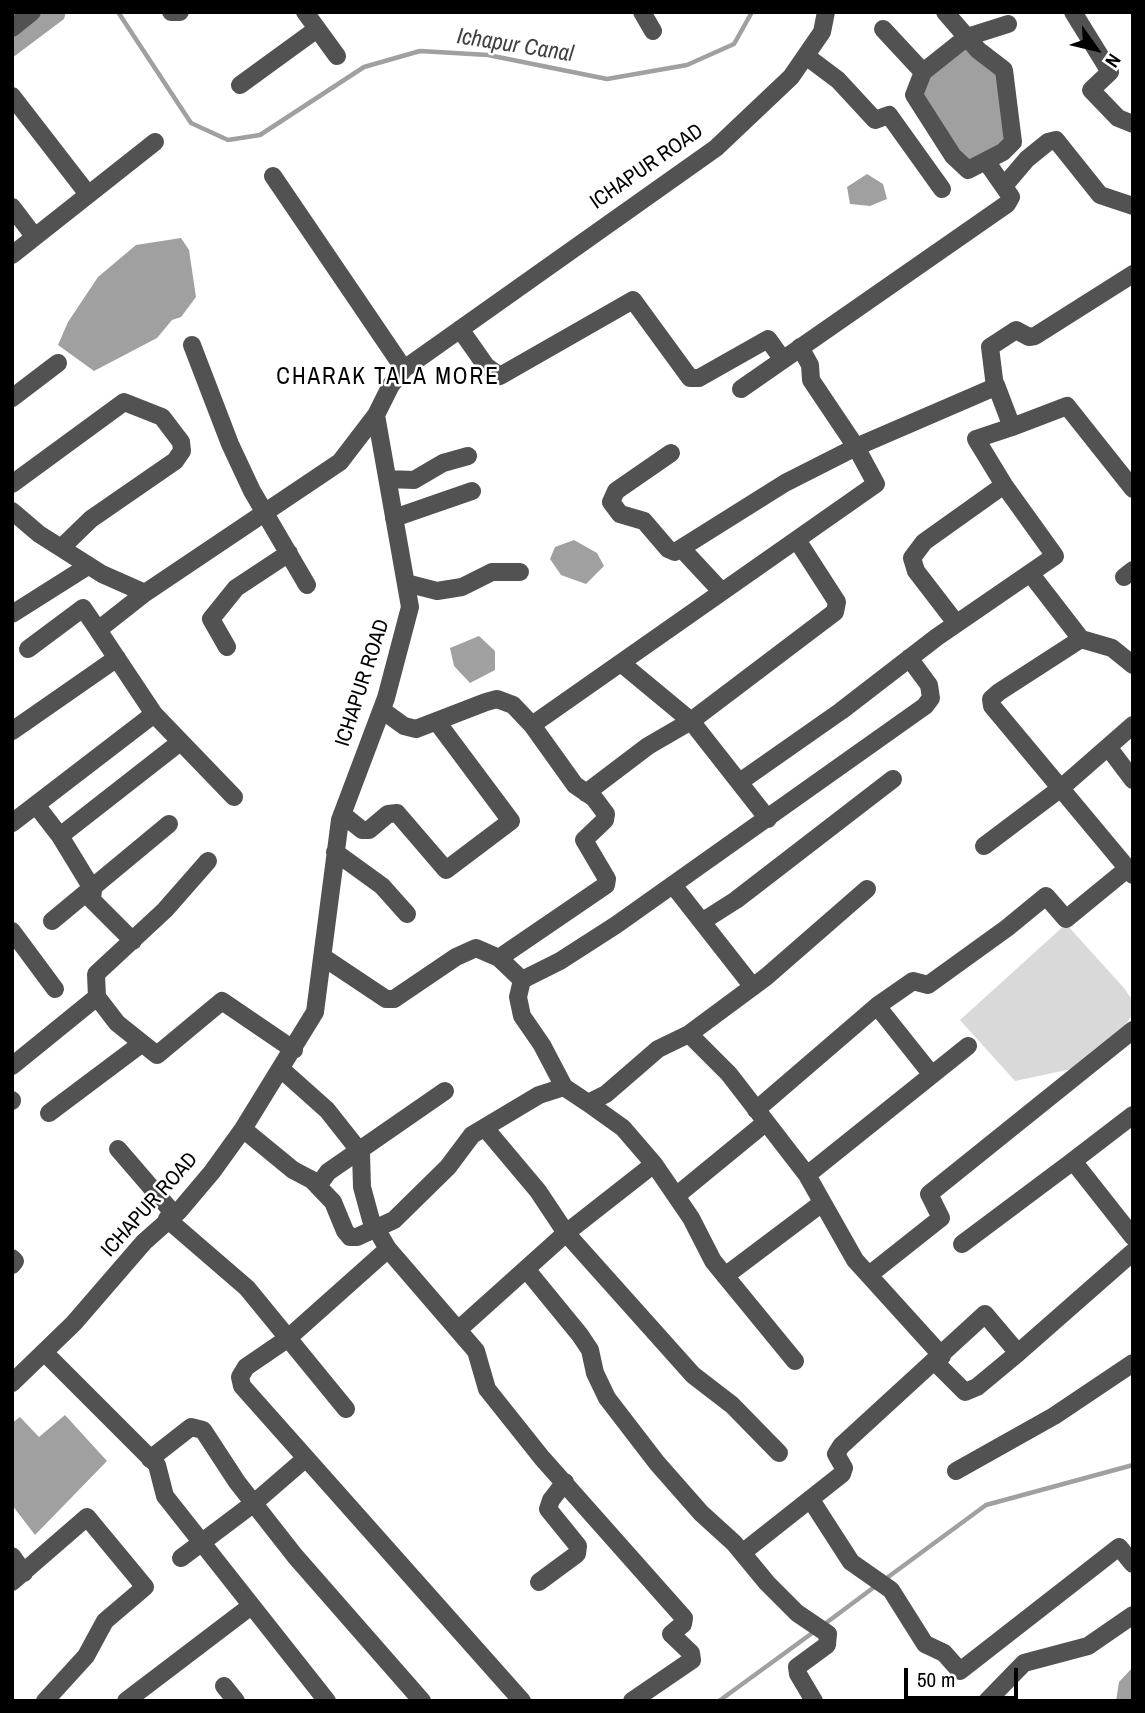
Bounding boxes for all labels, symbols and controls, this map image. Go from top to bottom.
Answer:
north arrow [1061,14,1131,84]
water label: Ichapur Canal [455,23,575,69]
text: N [1099,49,1127,73]
street label: ICHAPUR ROAD [586,119,708,215]
district label: CHARAK TALA MORE [278,364,498,392]
street label: ICHAPUR ROAD [331,616,395,750]
street label: ICHAPUR ROAD [96,1148,204,1262]
scale bar [907,1654,1021,1698]
text: 50 m [917,1665,955,1694]

